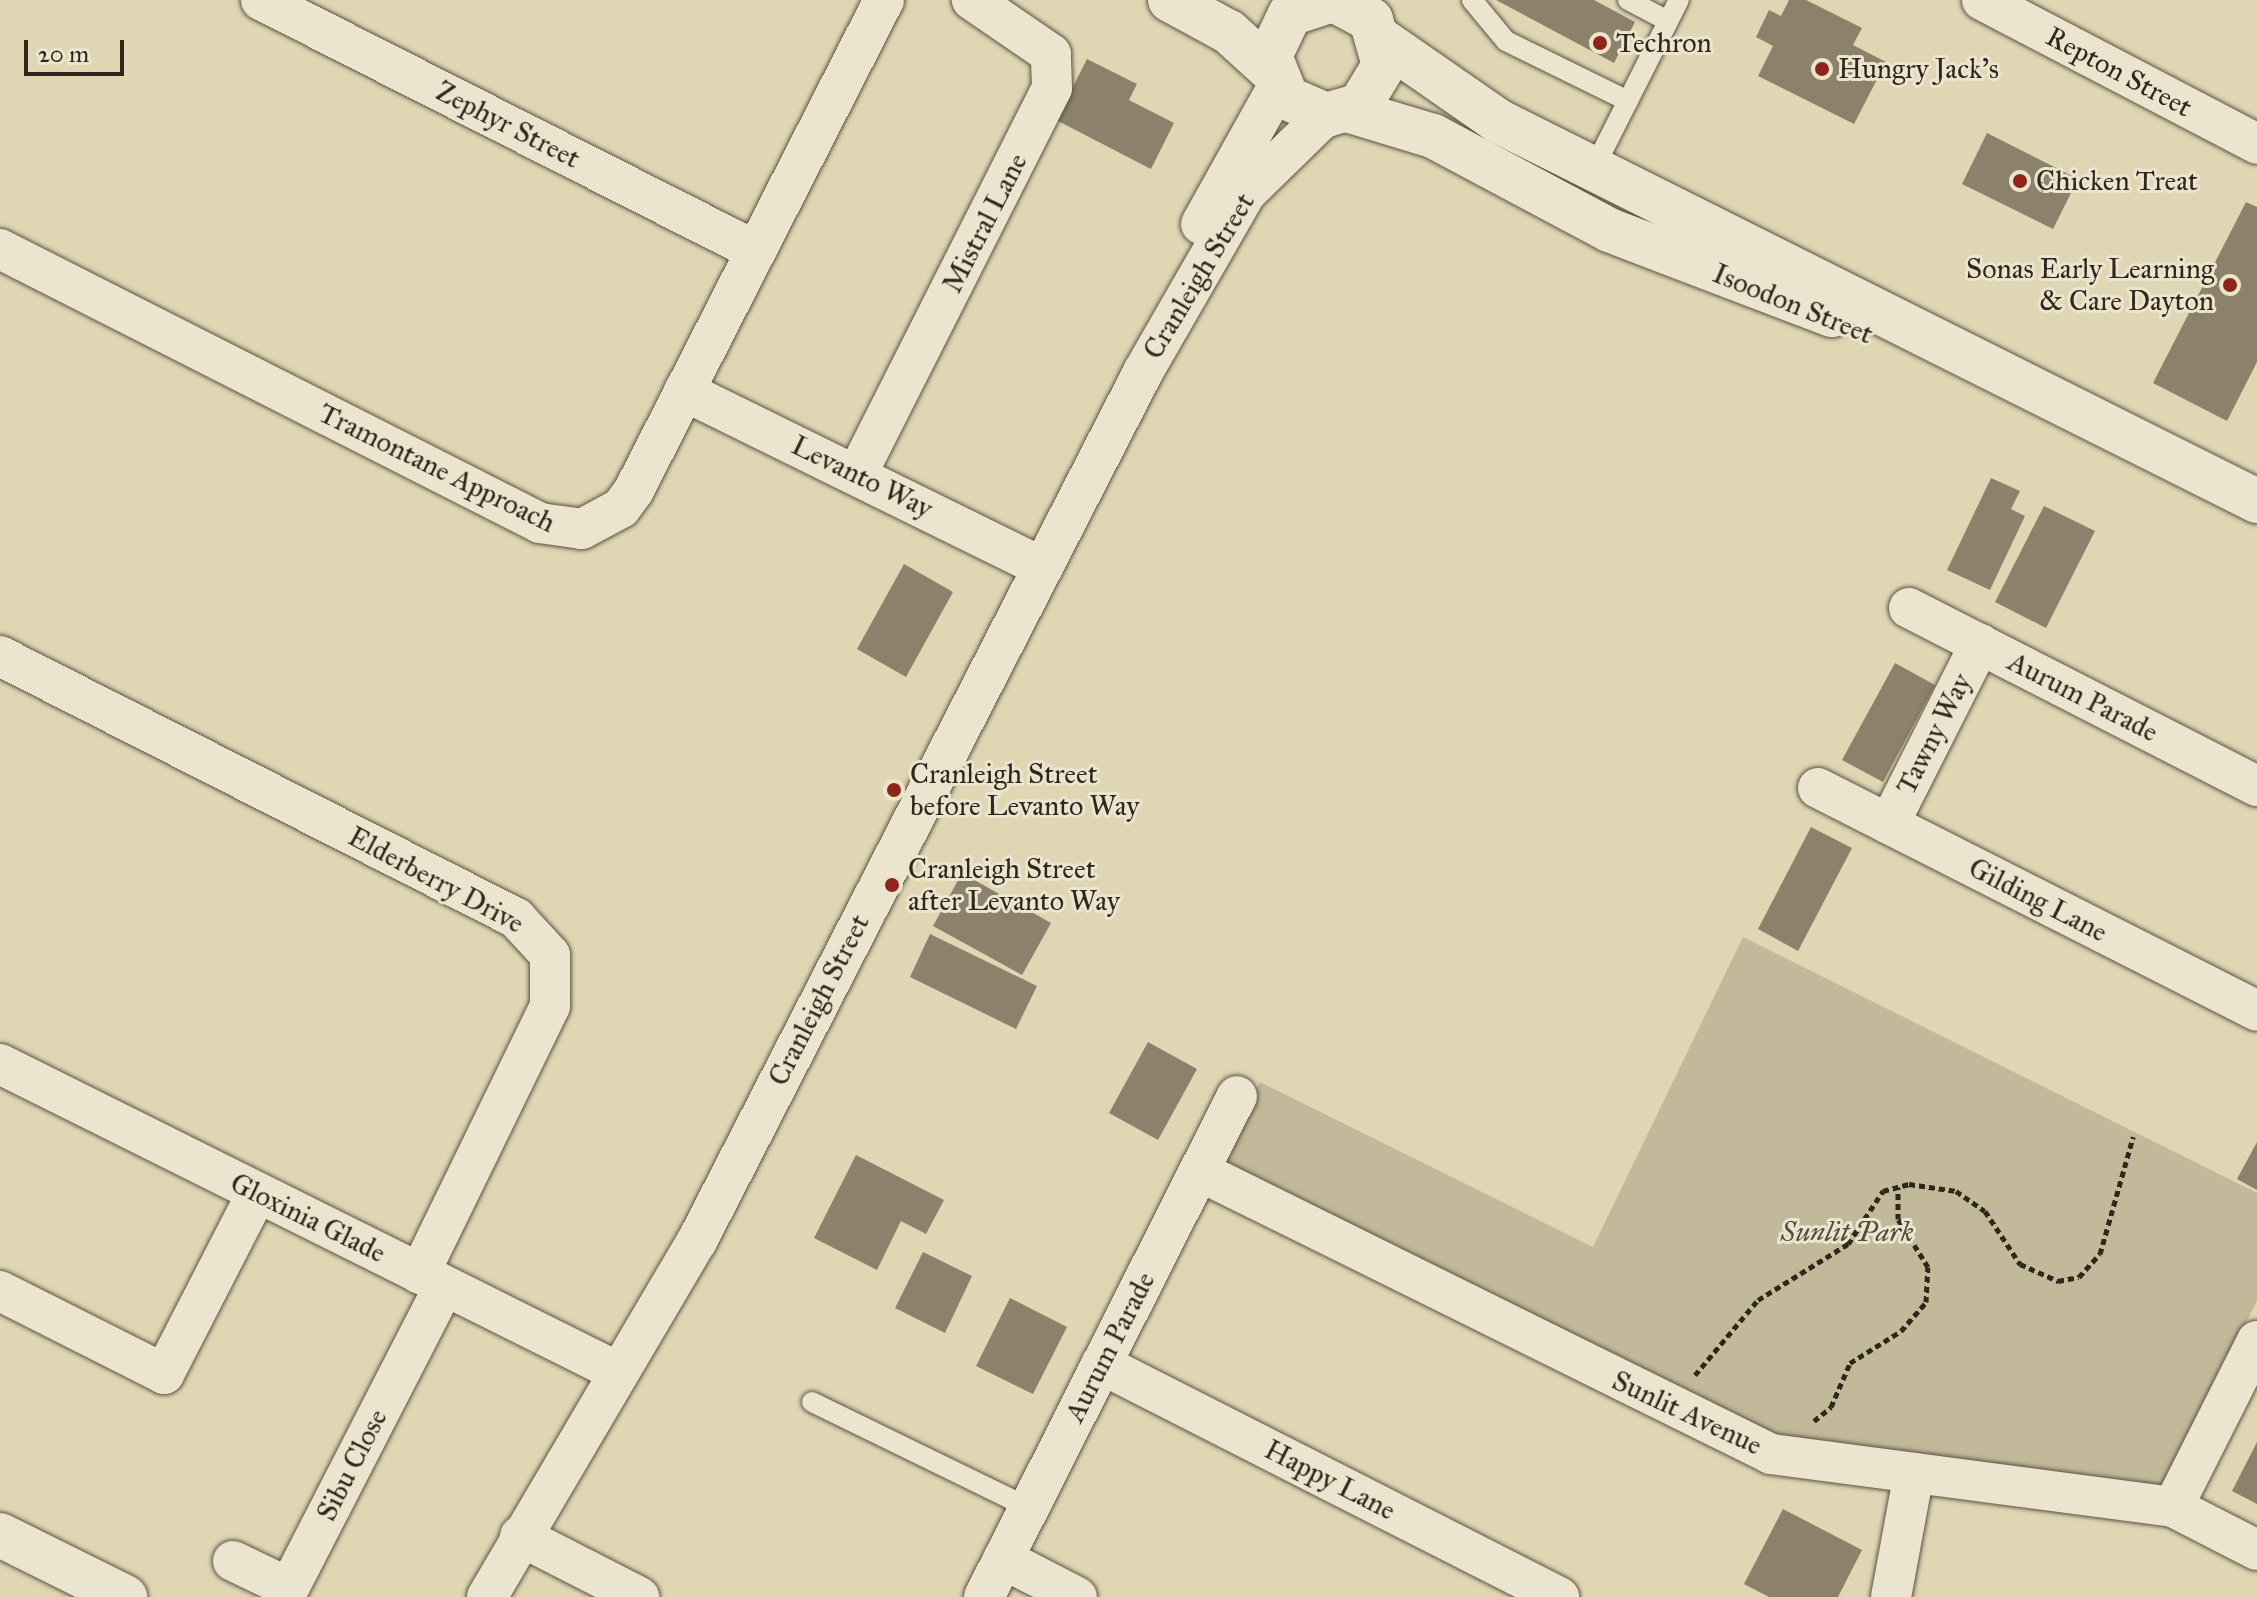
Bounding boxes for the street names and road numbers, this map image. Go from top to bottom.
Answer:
street label: Repton Street [2040,20,2198,124]
street label: Zephyr Street [430,74,586,176]
street label: Mistral Lane [936,148,1034,298]
street label: Cranleigh Street [1136,187,1262,365]
street label: Isoodon Street [1708,257,1878,351]
street label: Tramontane Approach [313,396,561,540]
street label: Levanto Way [786,428,938,526]
street label: Aurum Parade [2002,645,2164,749]
street label: Tawny Way [1889,668,1979,800]
street label: Elderberry Drive [343,820,529,940]
street label: Gilding Lane [1963,851,2113,949]
street label: Cranleigh Street [761,909,877,1091]
street label: Gloxinia Glade [225,1166,391,1270]
street label: Aurum Parade [1058,1266,1162,1428]
street label: Sunlit Avenue [1607,1364,1767,1462]
street label: Sibu Close [310,1404,394,1526]
street label: Happy Lane [1259,1433,1401,1527]

